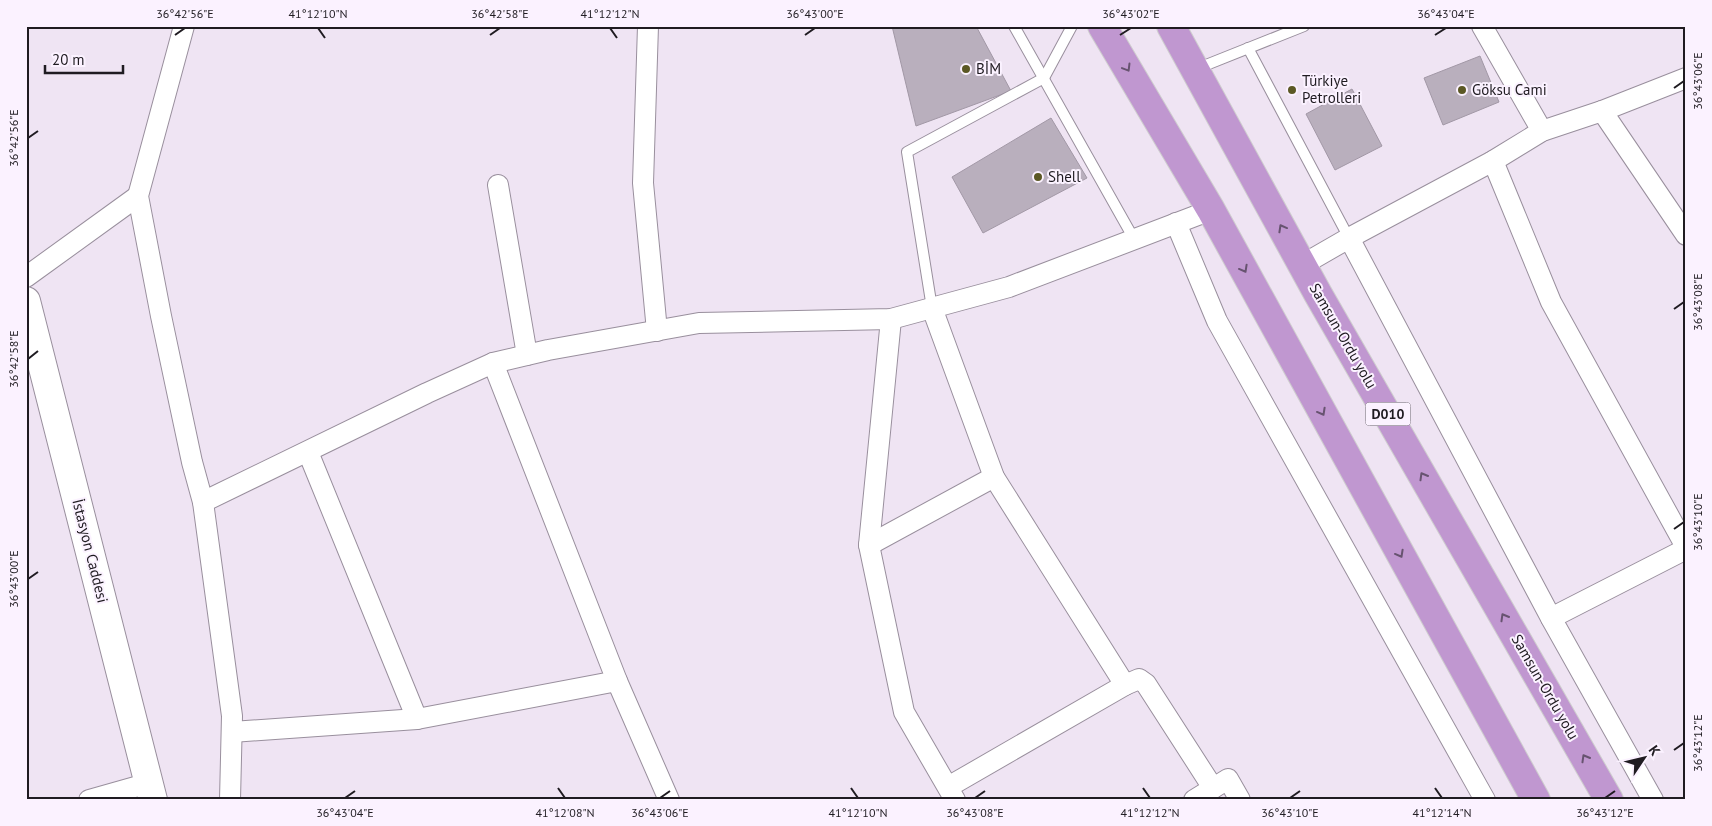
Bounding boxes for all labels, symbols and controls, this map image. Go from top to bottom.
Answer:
text: 36°42'56"E [156,6,214,21]
text: 41°12'10"N [288,6,348,21]
text: 36°42'58"E [471,6,529,21]
text: 41°12'12"N [580,6,640,21]
text: 36°43'00"E [786,6,844,21]
text: 36°43'02"E [1102,6,1160,21]
text: 36°43'04"E [1417,6,1475,21]
scale bar [45,42,122,74]
text: 20 m [52,50,85,69]
text: 36°43'06"E [1690,52,1705,110]
place label: BİM [976,59,1001,78]
marker: BİM [960,63,972,75]
one-way arrow [1120,63,1130,72]
place label: Türkiye Petrolleri [1302,71,1361,107]
place label: Göksu Cami [1472,80,1547,99]
marker: Türkiye Petrolleri [1286,84,1298,96]
marker: Göksu Cami [1456,84,1468,96]
text: 36°42'56"E [6,109,21,167]
place label: Shell [1048,167,1081,186]
marker: Shell [1032,171,1044,183]
one-way arrow [1278,224,1288,233]
one-way arrow [1237,264,1247,273]
text: 36°43'08"E [1690,273,1705,331]
street label: Samsun-Ordu yolu [1306,280,1381,392]
text: 36°42'58"E [6,330,21,388]
road number: D010 [1366,402,1410,426]
one-way arrow [1316,406,1326,415]
one-way arrow [1419,472,1429,481]
text: 36°43'10"E [1690,493,1705,551]
street label: İstasyon Caddesi [68,497,113,605]
one-way arrow [1394,549,1404,558]
text: 36°43'00"E [6,550,21,608]
one-way arrow [1500,613,1510,622]
street label: Samsun-Ordu yolu [1508,631,1583,743]
text: 36°43'12"E [1690,714,1705,772]
north arrow [1620,734,1670,784]
text: K [1645,742,1665,760]
one-way arrow [1581,754,1591,763]
text: 36°43'04"E [316,805,374,820]
text: 41°12'08"N [535,805,595,820]
text: 36°43'06"E [631,805,689,820]
text: 41°12'10"N [828,805,888,820]
text: 36°43'08"E [946,805,1004,820]
text: 41°12'12"N [1120,805,1180,820]
text: 36°43'10"E [1261,805,1319,820]
text: 41°12'14"N [1412,805,1472,820]
text: 36°43'12"E [1576,805,1634,820]

